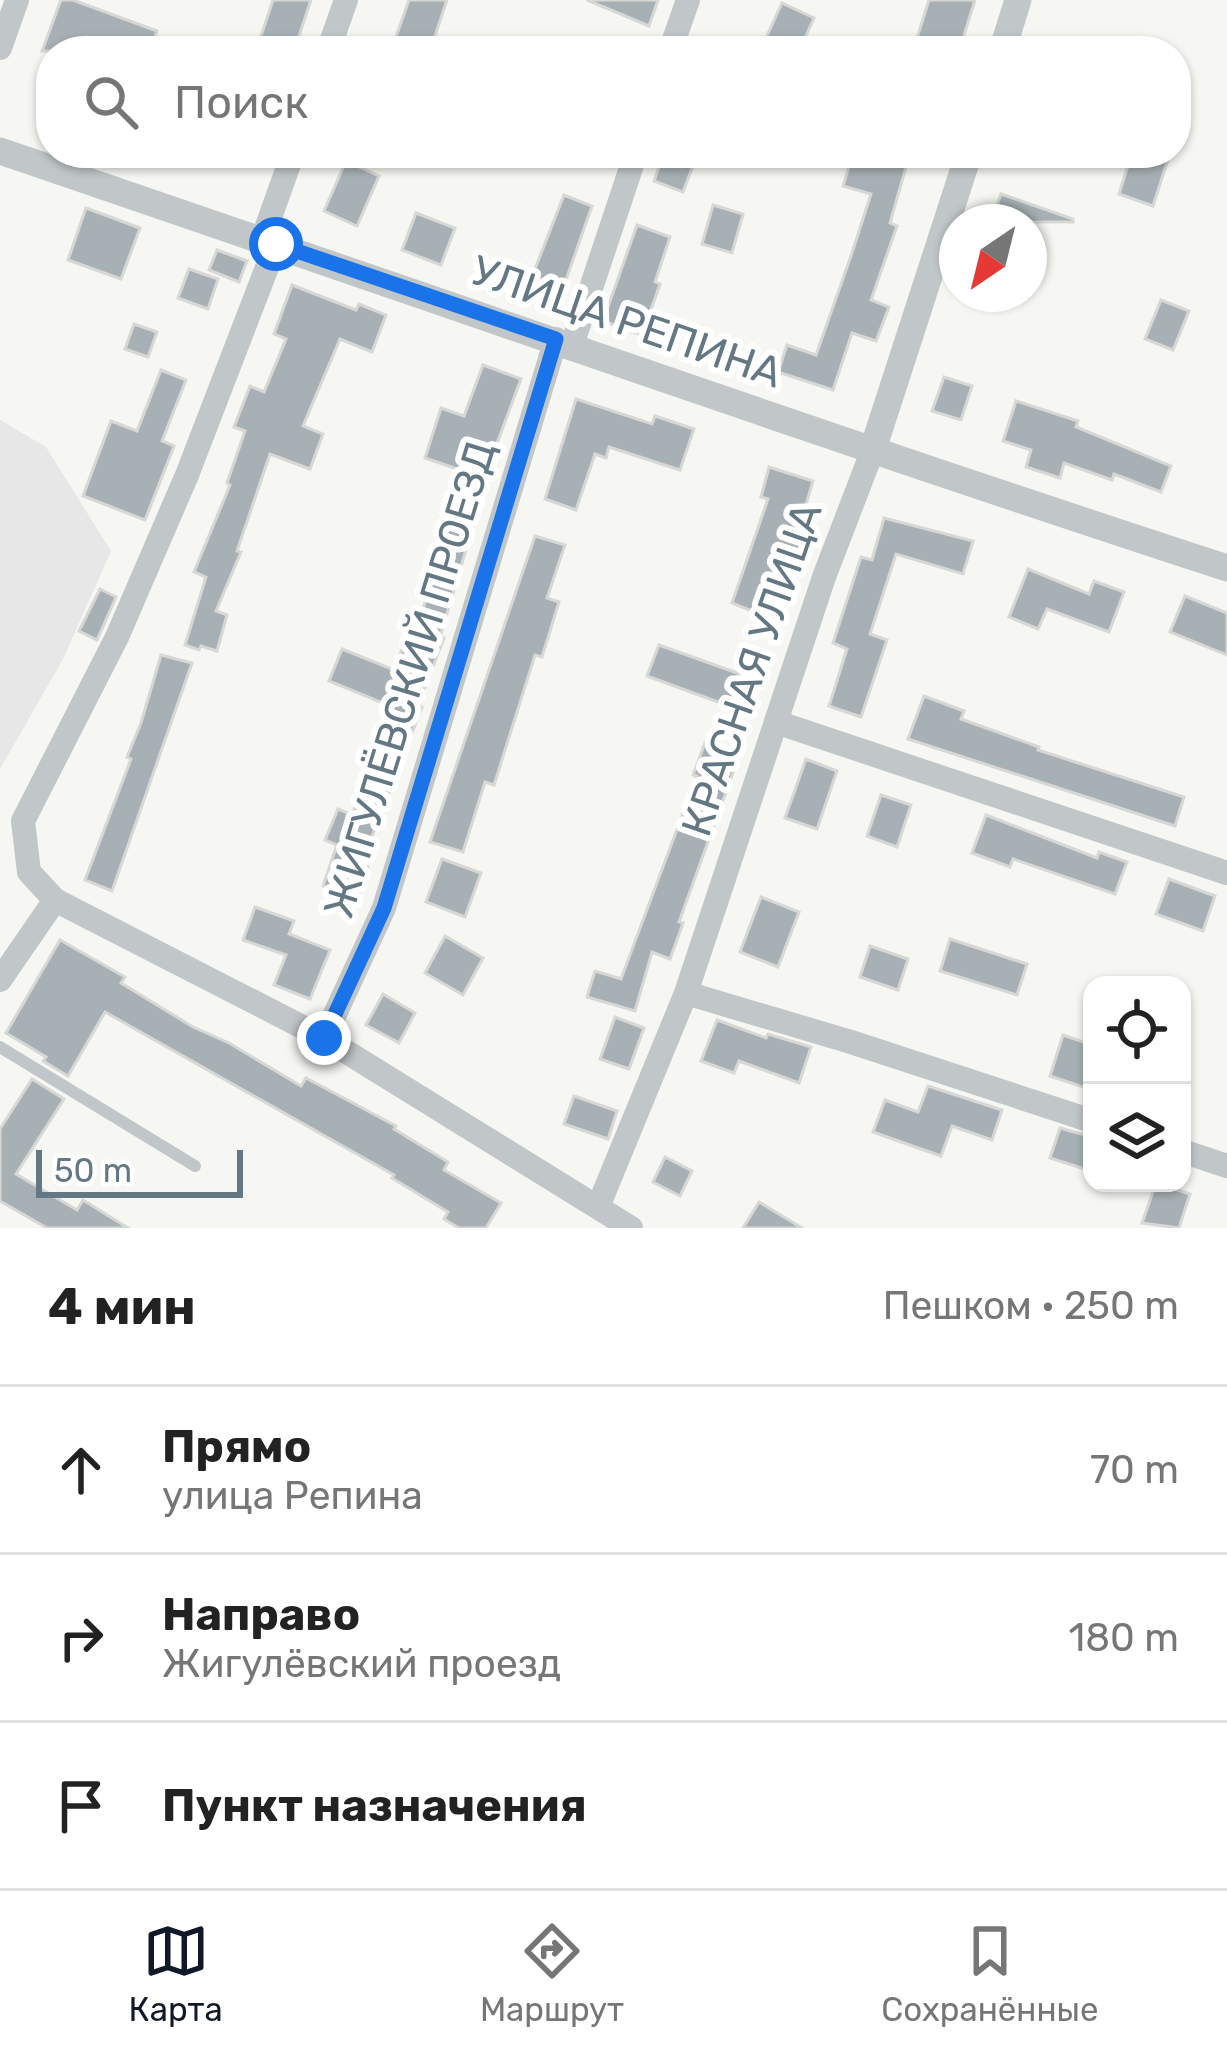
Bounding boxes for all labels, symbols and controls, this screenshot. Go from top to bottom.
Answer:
search box [36,36,1191,168]
icon: search [78,69,144,135]
text: Поиск [174,76,308,129]
north arrow [939,204,1047,312]
route start [249,217,303,271]
street label: УЛИЦА РЕПИНА [465,245,789,399]
street label: ЖИГУЛЁВСКИЙ ПРОЕЗД [314,435,506,923]
street label: КРАСНАЯ УЛИЦА [671,496,832,843]
map controls [1083,976,1191,1192]
button: locate [1083,976,1191,1084]
route end [297,1011,351,1065]
button: layers [1083,1084,1191,1192]
scale bar [36,1144,243,1197]
text: 50 m [54,1151,132,1190]
text: 4 мин [48,1276,196,1337]
text: Пешком · 250 m [883,1283,1179,1329]
text: Прямо [162,1420,311,1473]
icon: ahead [48,1437,114,1503]
text: 70 m [1090,1447,1179,1493]
text: улица Репина [162,1473,423,1519]
text: Направо [162,1588,360,1641]
icon: right [48,1605,114,1671]
text: 180 m [1069,1615,1179,1661]
text: Жигулёвский проезд [162,1641,561,1687]
icon: arrive [48,1773,114,1839]
text: Пункт назначения [162,1779,587,1832]
tab: Карта [129,1918,223,2029]
tab: Маршрут [480,1918,624,2029]
tab: Сохранённые [881,1918,1098,2029]

